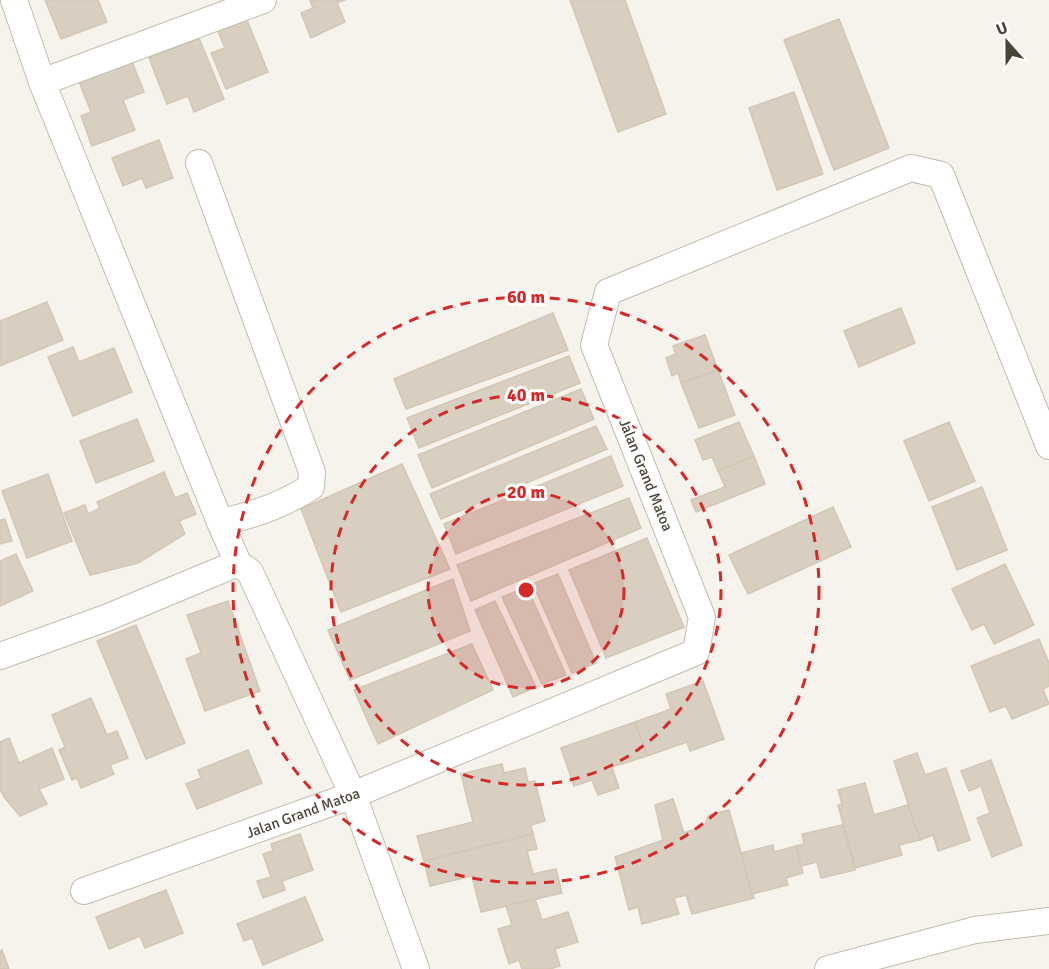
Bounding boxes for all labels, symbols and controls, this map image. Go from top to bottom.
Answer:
north arrow [977,12,1037,72]
text: U [993,18,1011,40]
text: 60 m [507,286,545,308]
text: 40 m [507,384,545,406]
street label: Jalan Grand Matoa [615,416,677,534]
text: 20 m [507,481,545,503]
centre of rings [516,580,536,600]
street label: Jalan Grand Matoa [244,784,362,842]

